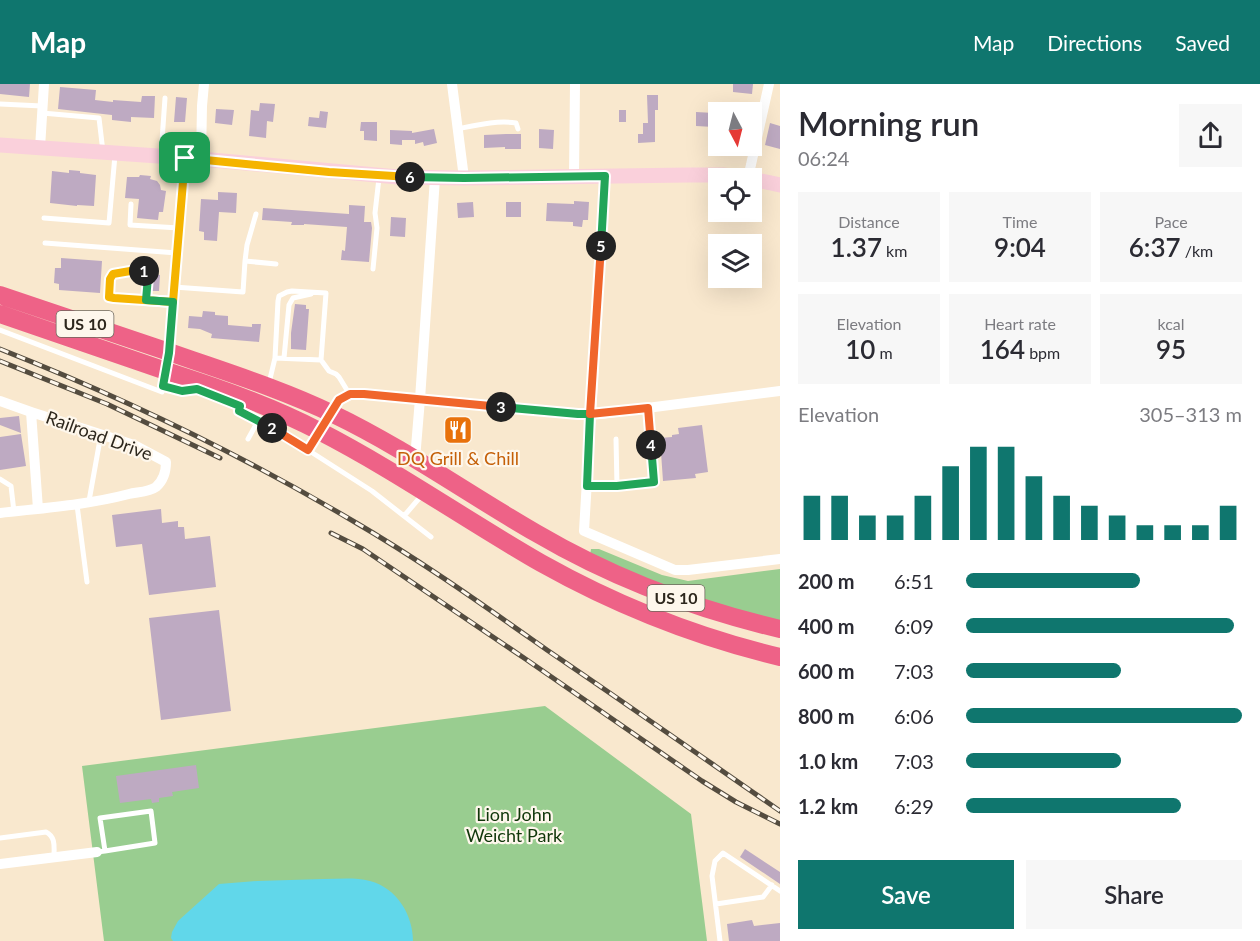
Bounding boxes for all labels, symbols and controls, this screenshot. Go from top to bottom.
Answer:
text: Map [30,25,86,59]
text: Map [973,30,1014,55]
text: Directions [1047,30,1142,55]
text: Saved [1175,30,1230,55]
north arrow [708,102,762,156]
map controls [708,102,762,288]
text: Morning run [798,103,979,143]
button: share [1179,104,1242,167]
pin [159,132,210,183]
icon: arrive [168,141,201,174]
text: 06:24 [798,146,849,170]
pin: 6 [395,162,425,192]
text: 6 [405,167,415,186]
button: locate [708,168,762,222]
text: Distance [838,212,900,231]
text: Time [1003,212,1037,231]
text: Pace [1154,212,1188,231]
pin: 5 [586,231,616,261]
text: 1.37 [831,231,882,263]
text: 9:04 [994,231,1046,263]
text: 6:37 [1129,231,1181,263]
button: layers [708,234,762,288]
text: 5 [596,236,606,255]
text: km [882,241,907,260]
text: /km [1181,241,1213,260]
pin: 1 [129,256,159,286]
text: 1 [139,261,149,280]
road number: US 10 [56,311,113,337]
text: Elevation [837,314,902,333]
text: Heart rate [984,314,1056,333]
text: kcal [1157,314,1185,333]
text: 10 [845,333,875,365]
text: 164 [980,333,1025,365]
text: 95 [1156,333,1186,365]
text: m [875,343,893,362]
text: bpm [1025,343,1060,362]
pin: 3 [486,392,516,422]
text: 3 [496,397,506,416]
text: Elevation [798,402,879,426]
text: 305–313 m [1139,402,1242,426]
street label: Railroad Drive [43,406,156,464]
pin: 2 [257,413,287,443]
restaurant icon: DQ Grill & Chill [442,414,474,446]
text: 2 [267,418,277,437]
pin: 4 [636,430,666,460]
text: 4 [646,435,656,454]
place label: DQ Grill & Chill [397,447,519,469]
text: 200 m [798,569,854,593]
text: 6:51 [894,569,934,593]
road number: US 10 [648,585,704,611]
text: 400 m [798,614,854,638]
text: 6:09 [894,614,934,638]
text: 600 m [798,659,854,683]
text: 7:03 [894,659,934,683]
text: 800 m [798,704,854,728]
text: 6:06 [894,704,934,728]
text: 1.0 km [798,749,858,773]
text: 7:03 [894,749,934,773]
text: 1.2 km [798,794,858,818]
text: 6:29 [894,794,934,818]
park label: Lion John Weicht Park [466,803,563,846]
button: Save [798,860,1014,929]
button: Share [1026,860,1242,929]

